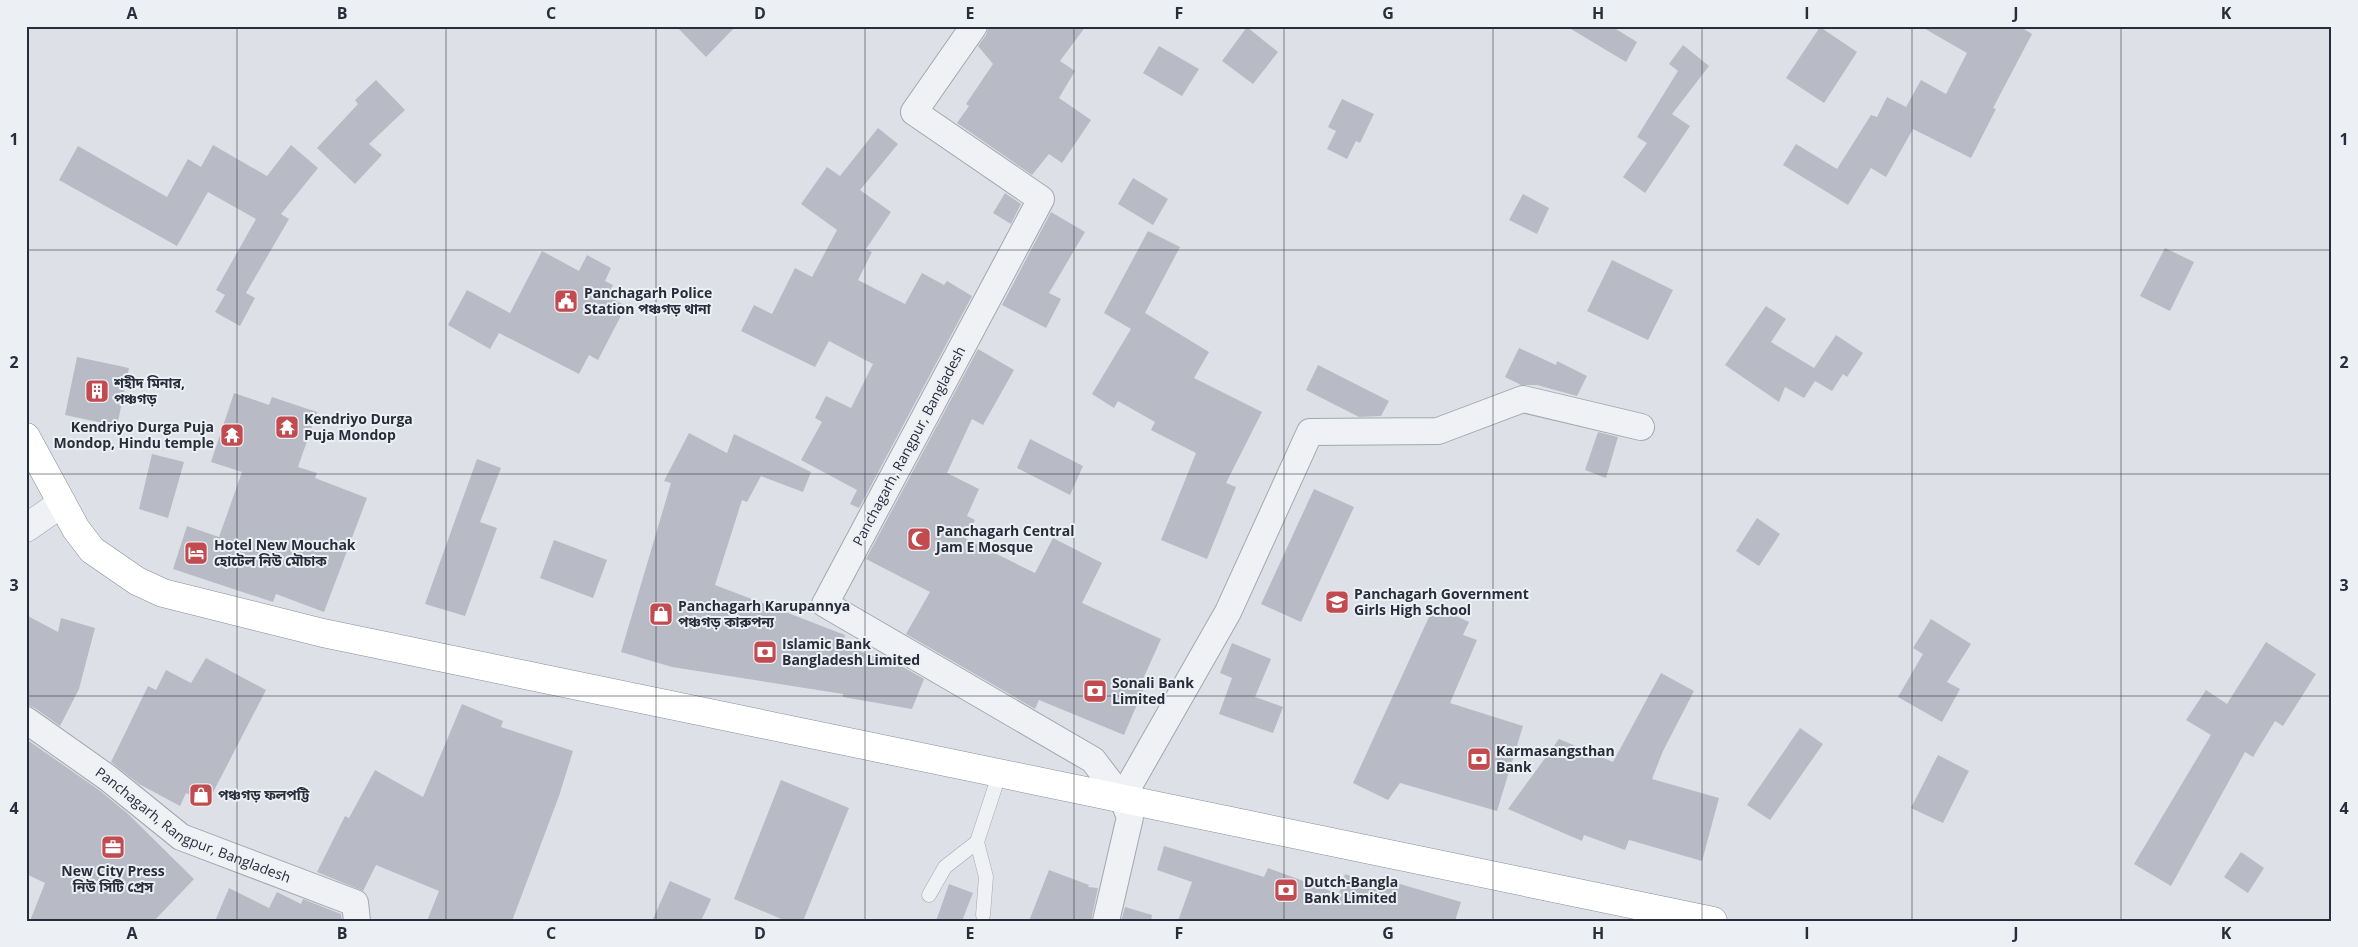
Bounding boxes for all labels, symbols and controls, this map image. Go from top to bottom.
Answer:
text: A [126,2,138,24]
text: B [337,2,347,24]
text: C [546,2,556,24]
text: D [754,2,766,24]
text: E [966,2,975,24]
text: F [1175,2,1183,24]
text: G [1382,2,1394,24]
text: H [1592,2,1604,24]
text: I [1804,2,1810,24]
text: J [2011,2,2019,24]
text: K [2221,2,2232,24]
text: 1 [9,128,19,150]
text: 1 [2339,128,2349,150]
place label: Panchagarh Police Station পঞ্চগড় থানা [584,283,712,318]
public building icon: Panchagarh Police Station পঞ্চগড় থানা [553,288,579,314]
street label: Panchagarh, Rangpur, Bangladesh [848,343,969,549]
text: 2 [9,351,19,373]
text: 2 [2339,351,2349,373]
place label: শহীদ মিনার, পঞ্চগড় [113,373,185,408]
building icon: শহীদ মিনার, পঞ্চগড় [84,378,110,404]
place label: Kendriyo Durga Puja Mondop [304,409,413,444]
temple icon: Kendriyo Durga Puja Mondop [274,414,300,440]
place label: Kendriyo Durga Puja Mondop, Hindu temple [54,417,214,452]
temple icon: Kendriyo Durga Puja Mondop, Hindu temple [219,422,245,448]
place label: Panchagarh Central Jam E Mosque [934,521,1074,556]
mosque icon: Panchagarh Central Jam E Mosque [906,526,932,552]
place label: Hotel New Mouchak হোটেল নিউ মৌচাক [214,535,356,570]
hotel icon: Hotel New Mouchak হোটেল নিউ মৌচাক [183,540,209,566]
text: 3 [9,574,19,596]
text: 3 [2339,574,2349,596]
place label: Panchagarh Government Girls High School [1354,584,1529,619]
school or university icon: Panchagarh Government Girls High School [1324,589,1350,615]
place label: Panchagarh Karupannya পঞ্চগড় কারুপন্য [678,596,850,631]
shop icon: Panchagarh Karupannya পঞ্চগড় কারুপন্য [648,601,674,627]
place label: Islamic Bank Bangladesh Limited [782,634,920,669]
bank icon: Islamic Bank Bangladesh Limited [752,639,778,665]
place label: Sonali Bank Limited [1112,673,1194,708]
bank icon: Sonali Bank Limited [1082,678,1108,704]
place label: Karmasangsthan Bank [1496,741,1615,776]
bank icon: Karmasangsthan Bank [1466,746,1492,772]
street label: Panchagarh, Rangpur, Bangladesh [92,762,294,887]
shop icon: পঞ্চগড় ফলপট্টি [188,782,214,808]
place label: পঞ্চগড় ফলপট্টি [218,785,310,804]
text: 4 [9,797,19,819]
text: 4 [2339,797,2349,819]
office icon: New City Press নিউ সিটি প্রেস [100,834,126,860]
place label: New City Press নিউ সিটি প্রেস [61,861,165,896]
place label: Dutch-Bangla Bank Limited [1304,872,1398,907]
bank icon: Dutch-Bangla Bank Limited [1273,877,1299,903]
text: A [126,922,138,944]
text: B [337,922,347,944]
text: C [546,922,556,944]
text: D [754,922,766,944]
text: E [966,922,975,944]
text: F [1175,922,1183,944]
text: G [1382,922,1394,944]
text: H [1592,922,1604,944]
text: I [1804,922,1810,944]
text: J [2011,922,2019,944]
text: K [2221,922,2232,944]

